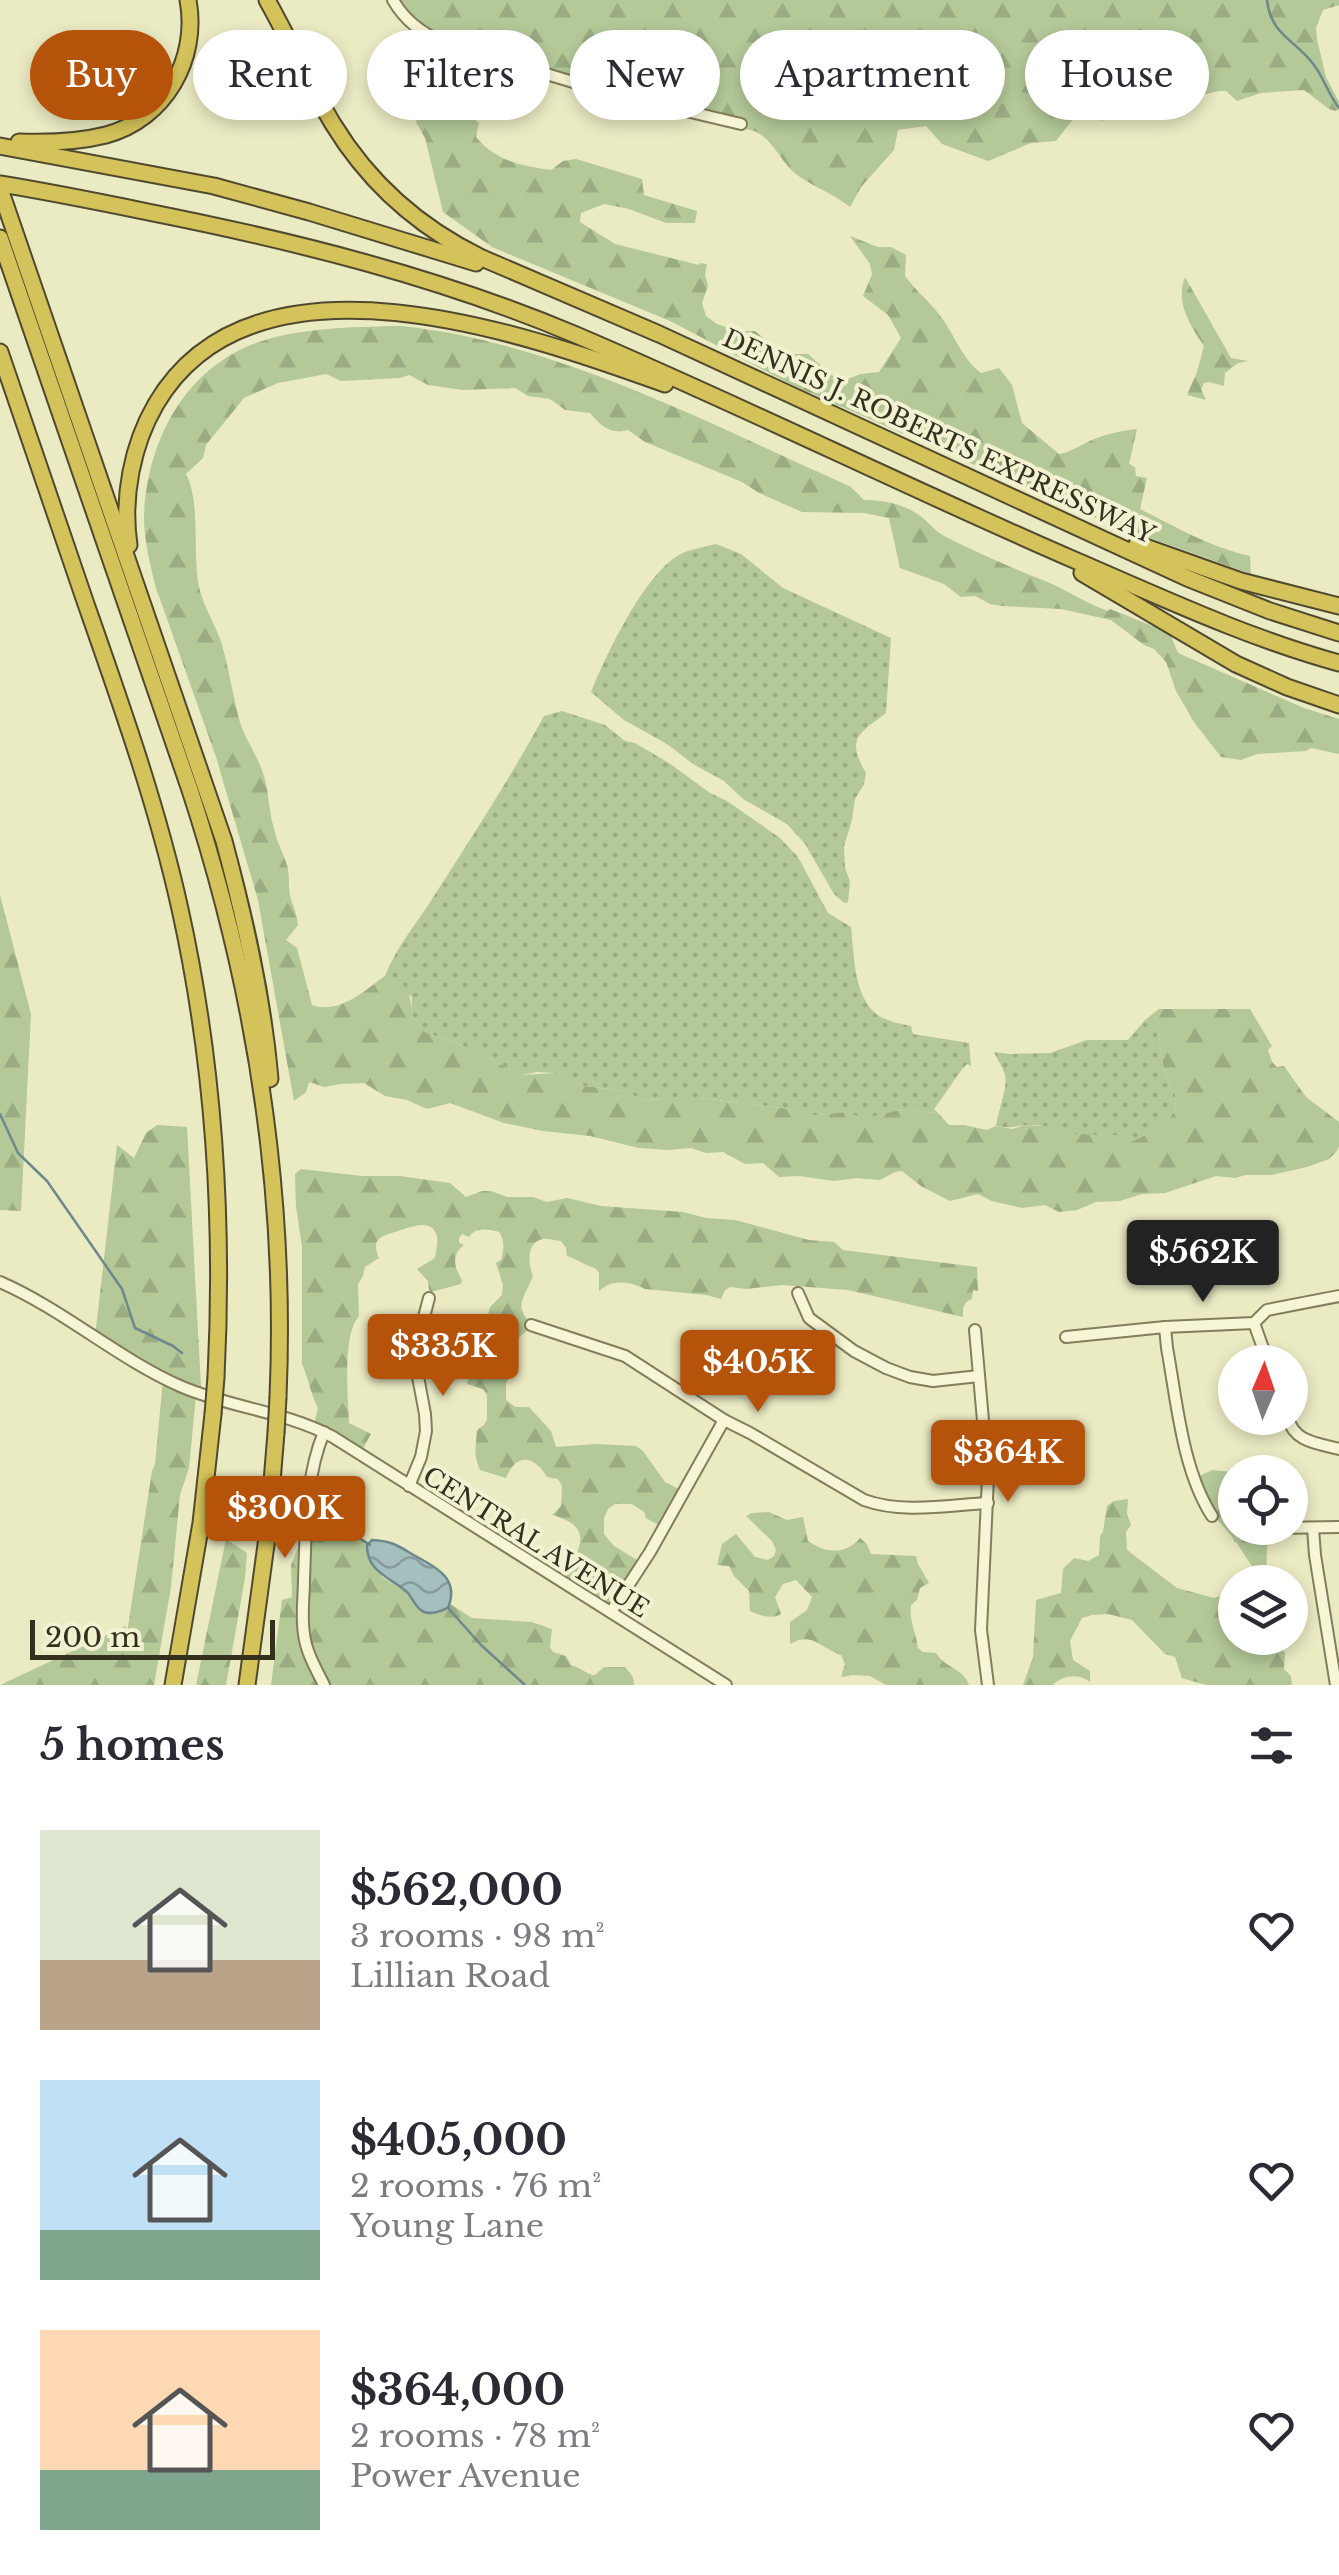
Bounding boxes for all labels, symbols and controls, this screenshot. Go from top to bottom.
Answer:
chip: Buy [30,30,173,120]
chip: Rent [193,30,347,120]
chip: Filters [367,30,550,120]
chip: New [570,30,720,120]
chip: Apartment [740,30,1005,120]
chip: House [1025,30,1209,120]
street label: DENNIS J. ROBERTS EXPRESSWAY [718,322,1160,551]
pin: $562K [1133,1220,1273,1305]
text: $562K [1149,1232,1257,1272]
pin: $335K [373,1314,513,1399]
text: $335K [390,1326,496,1366]
pin: $405K [688,1330,828,1415]
text: $405K [702,1342,814,1382]
north arrow [1218,1345,1308,1435]
map controls [1218,1345,1308,1655]
pin: $364K [938,1420,1078,1505]
text: $364K [953,1432,1063,1472]
button: locate [1218,1455,1308,1545]
street label: CENTRAL AVENUE [417,1460,655,1625]
pin: $300K [215,1476,355,1561]
text: $300K [227,1488,343,1528]
button: layers [1218,1565,1308,1655]
scale bar [30,1615,275,1660]
text: 200 m [45,1620,140,1655]
icon: filters [1244,1718,1299,1773]
text: 5 homes [40,1719,224,1771]
text: $562,000 [350,1864,563,1916]
icon: home [120,1870,240,1990]
icon: heart [1244,1903,1299,1958]
text: 3 rooms · 98 m² [350,1916,605,1956]
text: Lillian Road [350,1956,550,1996]
text: $405,000 [350,2114,567,2166]
icon: home [120,2120,240,2240]
icon: heart [1244,2153,1299,2208]
text: 2 rooms · 76 m² [350,2166,601,2206]
text: Young Lane [350,2206,544,2246]
text: $364,000 [350,2364,565,2416]
icon: home [120,2370,240,2490]
icon: heart [1244,2403,1299,2458]
text: 2 rooms · 78 m² [350,2416,600,2456]
text: Power Avenue [350,2456,581,2496]

